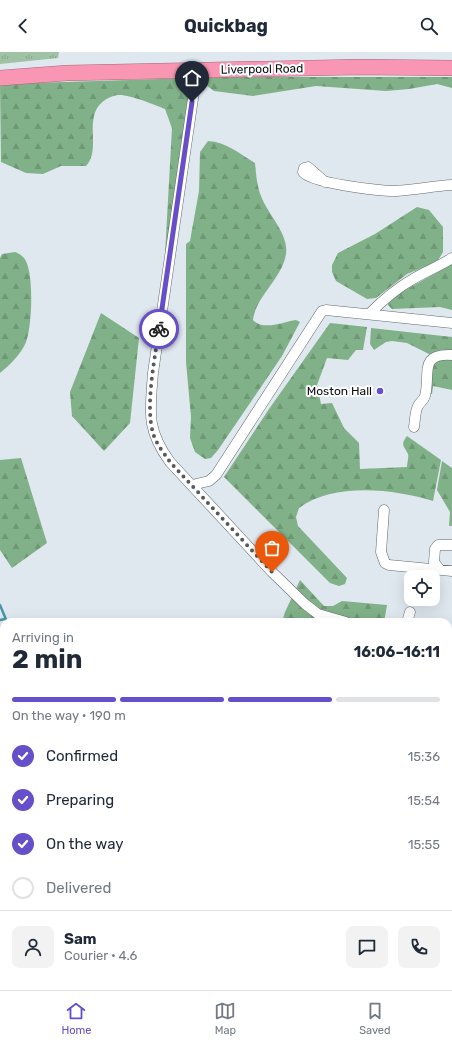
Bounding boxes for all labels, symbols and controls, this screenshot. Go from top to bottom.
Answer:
icon: back [12,15,34,37]
text: Quickbag [184,15,268,37]
icon: search [418,15,440,37]
pin [175,61,209,102]
street label: Liverpool Road [221,61,303,77]
icon: home [181,67,203,89]
courier [139,309,179,349]
icon: bike [148,318,170,340]
place label: Moston Hall [307,384,372,398]
marker: Moston Hall [375,386,385,396]
pin [255,531,289,572]
icon: bag [261,537,283,559]
map controls [404,570,440,606]
button: locate [404,570,440,606]
text: Arriving in [12,630,74,645]
text: 16:06–16:11 [354,643,440,661]
text: 2 min [12,644,82,675]
text: On the way · 190 m [12,708,126,723]
icon: check [12,745,34,767]
text: Confirmed [46,747,118,765]
text: 15:36 [408,749,440,764]
icon: check [12,789,34,811]
text: Preparing [46,791,114,809]
text: 15:54 [408,793,440,808]
icon: check [12,833,34,855]
text: On the way [46,835,124,853]
text: 15:55 [408,837,440,852]
text: Delivered [46,879,111,897]
button: person [12,926,54,968]
button: chat [346,926,388,968]
button: phone [398,926,440,968]
text: Sam [64,930,97,948]
text: Courier · 4.6 [64,948,137,963]
tab: Home [61,1000,92,1037]
tab: Map [214,1000,236,1037]
tab: Saved [359,1000,391,1037]

